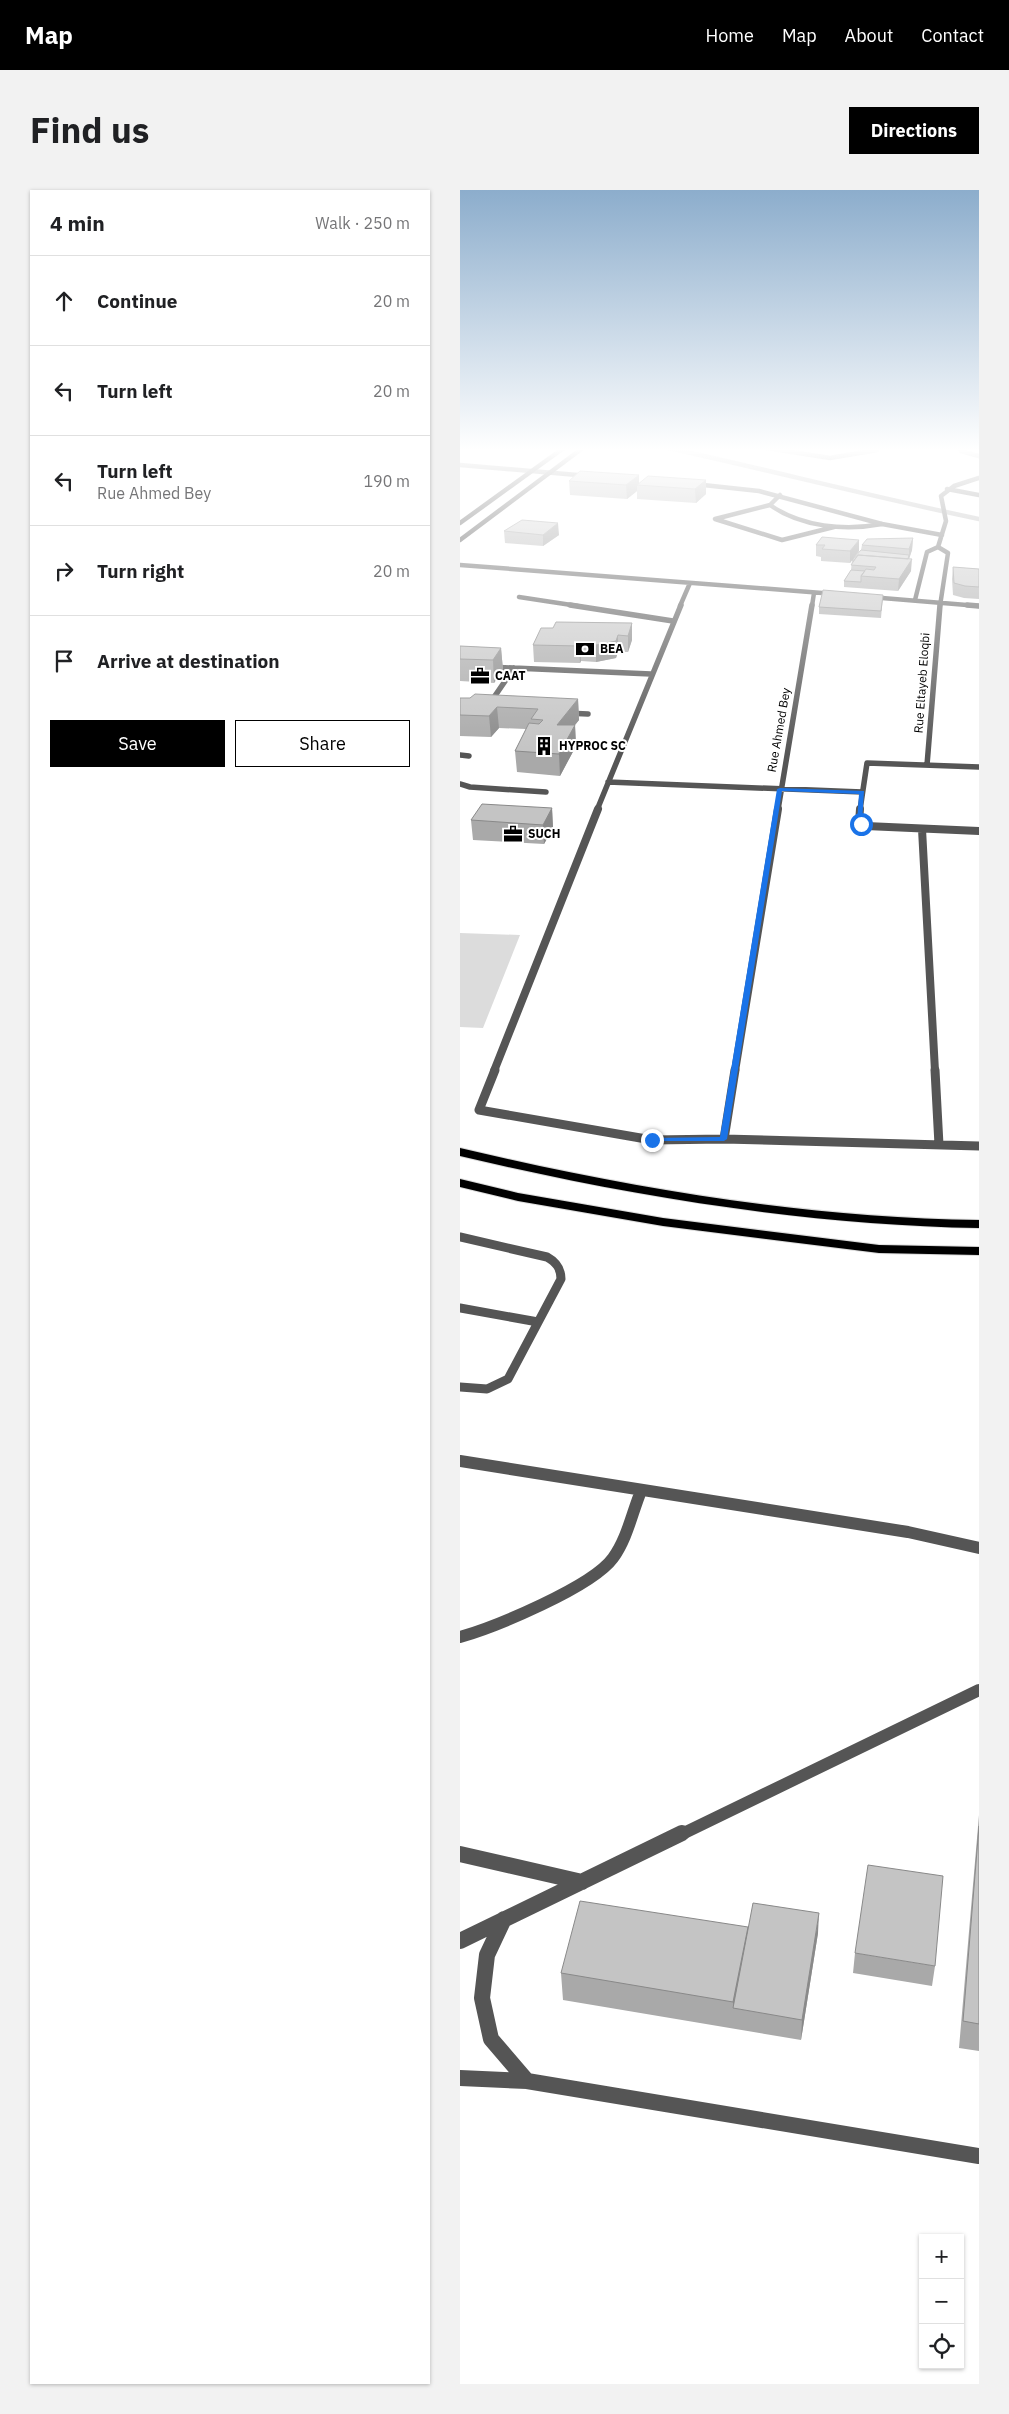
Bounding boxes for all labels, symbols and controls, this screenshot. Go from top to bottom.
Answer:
text: Map [25,19,73,51]
text: Home [706,24,754,47]
text: Map [782,24,817,47]
text: About [845,24,893,47]
text: Contact [921,24,984,47]
text: Find us [30,107,149,153]
button: Directions [849,107,979,154]
text: 4 min [50,209,105,237]
text: Walk · 250 m [315,213,410,233]
icon: ahead [50,287,78,315]
text: Continue [97,289,177,313]
text: 20 m [373,291,410,311]
icon: left [50,377,78,405]
text: Turn left [97,379,173,403]
text: 20 m [373,381,410,401]
text: Turn left [97,459,173,483]
icon: left [50,467,78,495]
text: 190 m [363,471,410,491]
text: Rue Ahmed Bey [97,483,211,503]
icon: right [50,557,78,585]
text: Turn right [97,559,184,583]
text: 20 m [373,561,410,581]
street label: Rue Eltayeb Eloqbi [911,632,933,734]
bank icon: BEA [574,638,596,660]
place label: BEA [600,641,624,656]
icon: arrive [50,647,78,675]
text: Arrive at destination [97,649,280,673]
office icon: CAAT [469,665,491,687]
place label: CAAT [495,668,526,683]
street label: Rue Ahmed Bey [764,686,793,773]
button: Save [50,720,225,767]
button: Share [235,720,410,767]
building icon: HYPROC SC [533,735,555,757]
place label: HYPROC SC [559,738,626,753]
route start [850,813,873,836]
office icon: SUCH [502,823,524,845]
place label: SUCH [528,826,560,841]
route end [641,1129,664,1152]
map controls [919,2234,964,2369]
button: + [919,2234,964,2279]
button: − [919,2279,964,2324]
button: locate [919,2324,964,2369]

